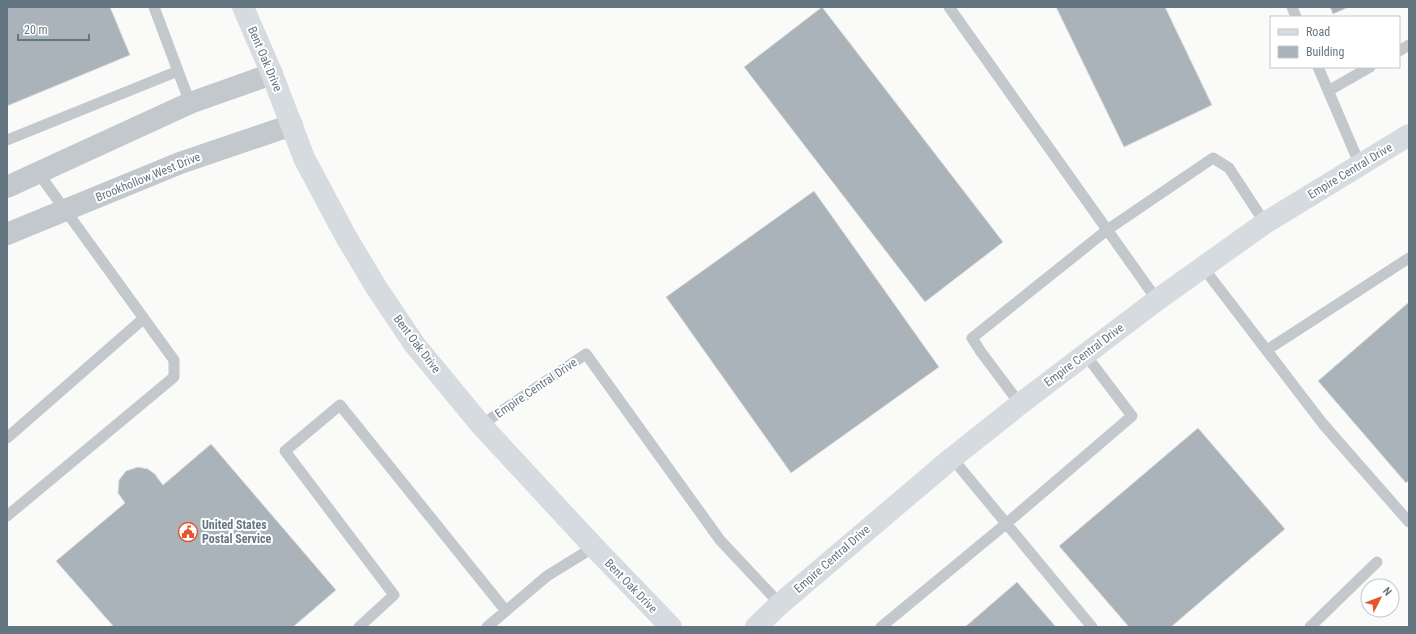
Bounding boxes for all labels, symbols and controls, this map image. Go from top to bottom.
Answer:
scale bar [18,16,89,42]
legend [1270,16,1400,68]
text: 20 m [24,23,48,37]
street label: Bent Oak Drive [245,24,285,94]
text: Road [1306,25,1330,39]
text: Building [1306,45,1344,59]
street label: Empire Central Drive [1305,140,1395,202]
street label: Brookhollow West Drive [94,149,203,204]
street label: Bent Oak Drive [391,312,444,376]
street label: Empire Central Drive [1041,320,1127,389]
street label: Empire Central Drive [492,355,580,421]
place label: United States Postal Service [202,518,272,546]
public building icon: United States Postal Service [177,521,199,543]
street label: Empire Central Drive [791,522,873,596]
street label: Bent Oak Drive [602,556,660,616]
north arrow [1360,578,1400,618]
text: N [1380,585,1394,599]

